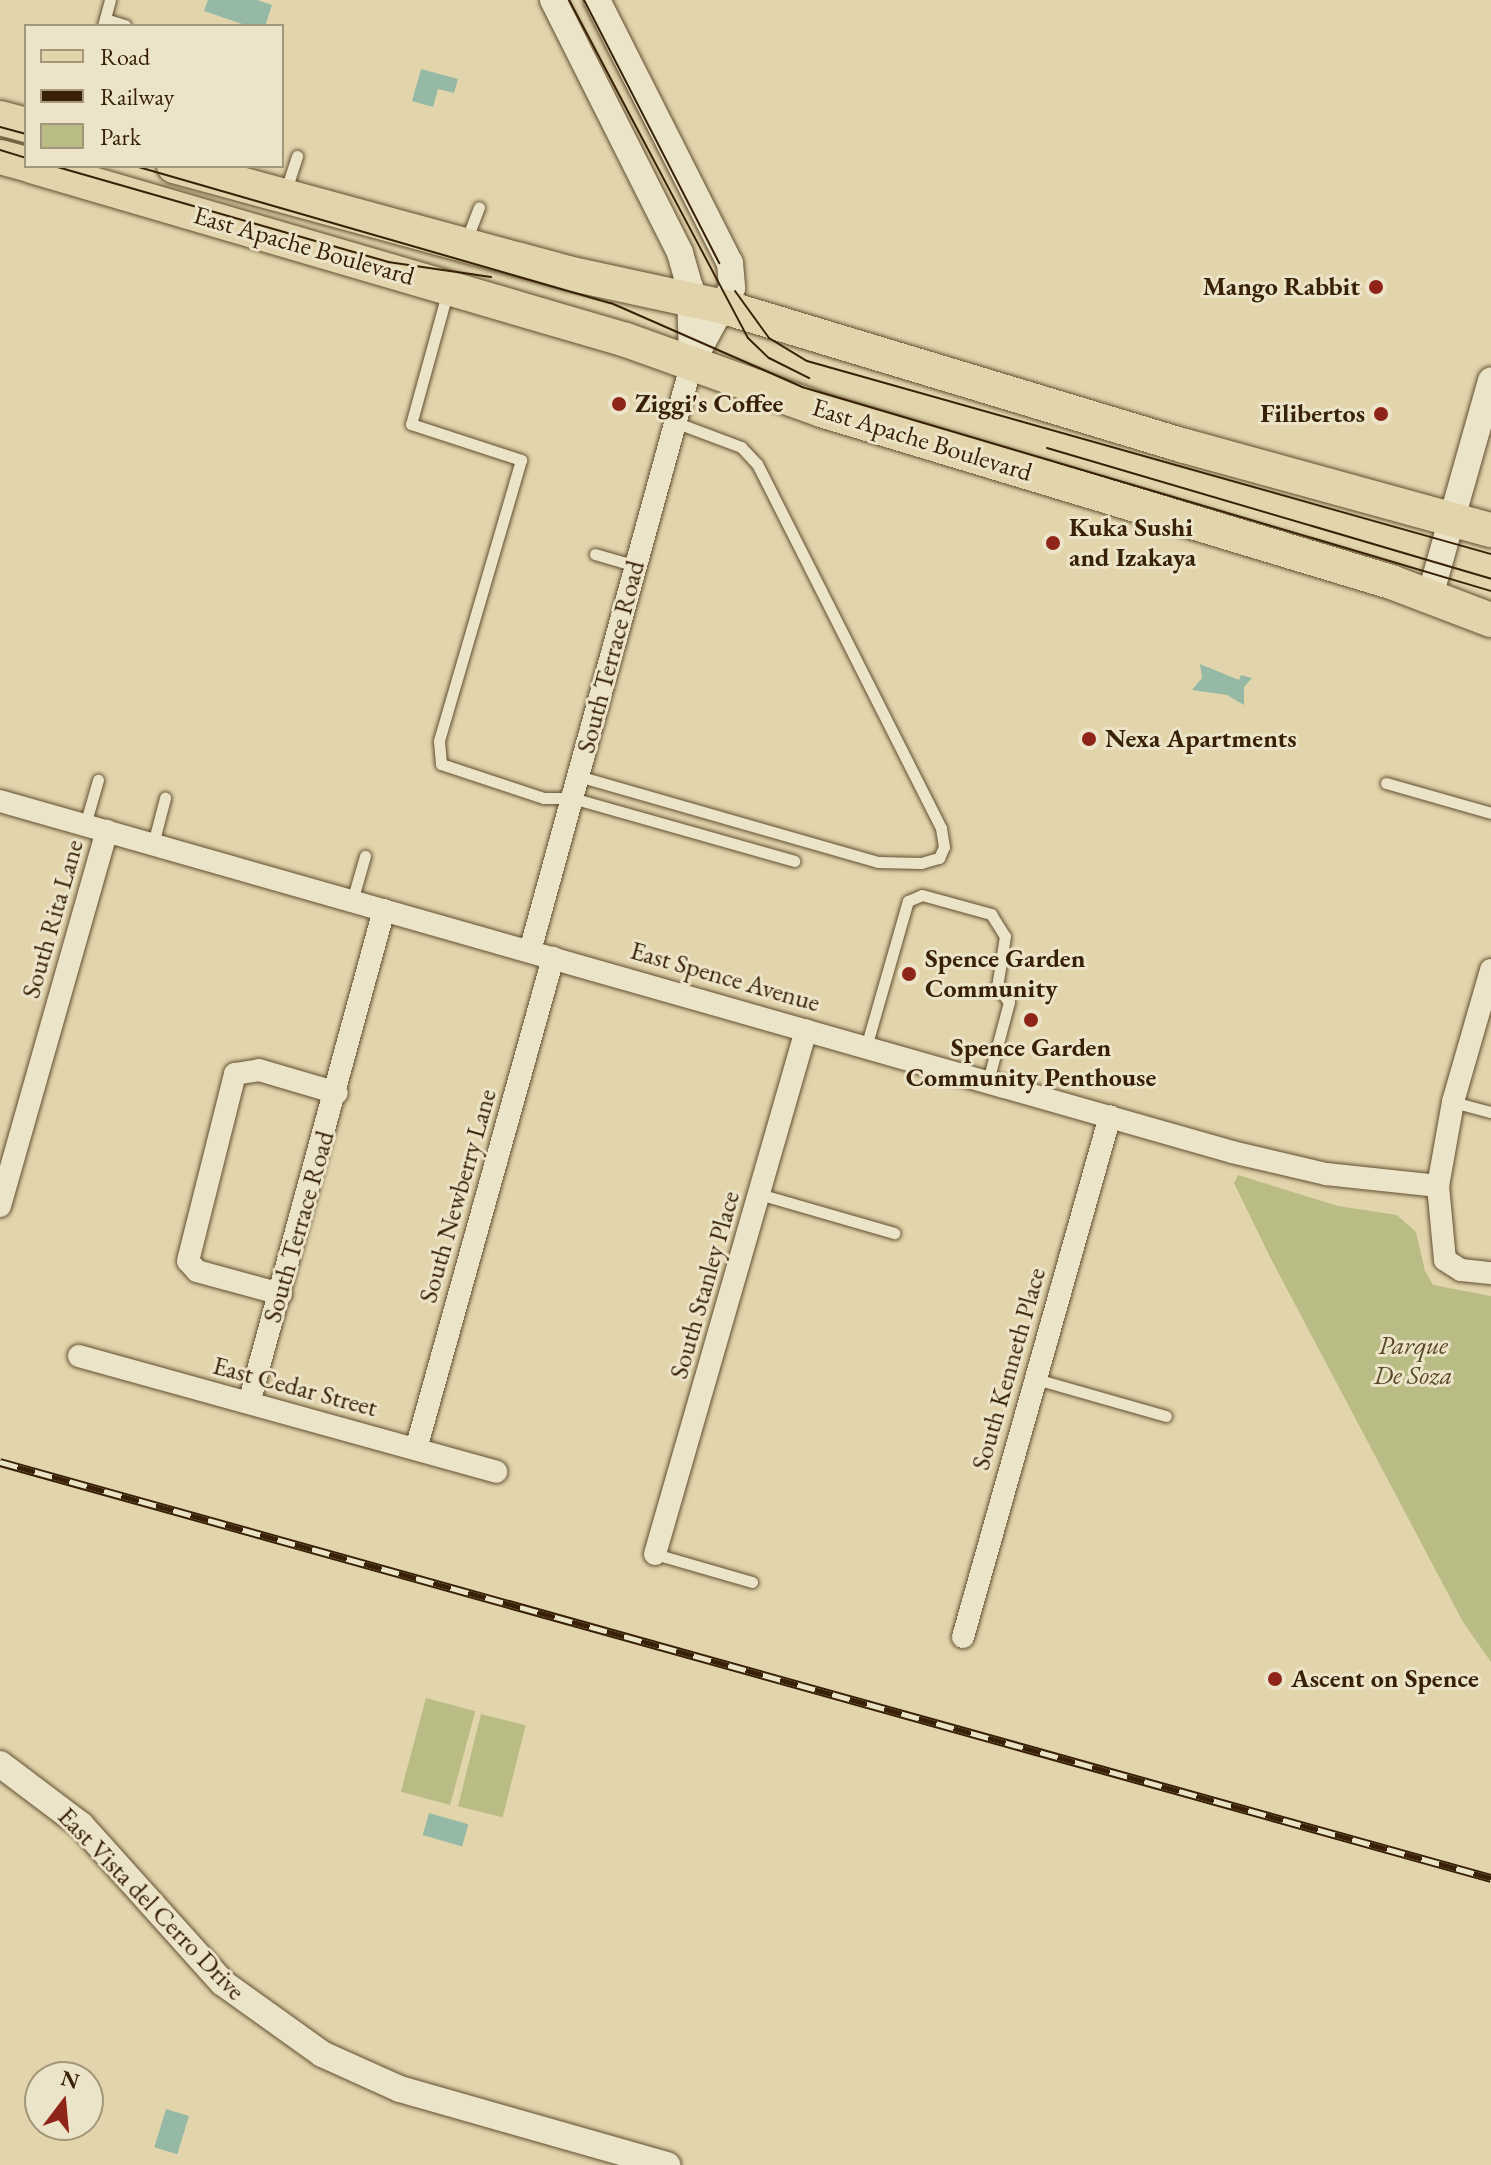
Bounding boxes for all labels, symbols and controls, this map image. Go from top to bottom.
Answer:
legend [24,24,284,168]
text: Road [100,41,150,72]
text: Railway [100,81,174,112]
text: Park [100,121,141,152]
street label: East Apache Boulevard [190,200,418,292]
place label: Mango Rabbit [1202,271,1360,303]
marker: Mango Rabbit [1367,278,1385,296]
place label: Ziggi's Coffee [635,388,783,420]
street label: East Apache Boulevard [808,392,1036,488]
marker: Ziggi's Coffee [610,395,628,413]
place label: Filibertos [1260,398,1365,430]
marker: Filibertos [1372,405,1390,423]
place label: Kuka Sushi and Izakaya [1069,512,1196,574]
marker: Kuka Sushi and Izakaya [1044,534,1062,552]
street label: South Terrace Road [570,557,652,757]
place label: Nexa Apartments [1105,723,1297,755]
marker: Nexa Apartments [1080,730,1098,748]
street label: South Rita Lane [15,836,91,1002]
street label: East Spence Avenue [627,935,823,1019]
place label: Spence Garden Community [925,943,1085,1004]
marker: Spence Garden Community [900,965,918,983]
marker: Spence Garden Community Penthouse [1022,1011,1040,1029]
place label: Spence Garden Community Penthouse [906,1032,1156,1094]
street label: South Newberry Lane [413,1086,503,1306]
street label: South Terrace Road [257,1128,341,1326]
street label: South Stanley Place [663,1188,747,1382]
street label: South Kenneth Place [965,1264,1053,1474]
park label: Parque De Soza [1374,1330,1452,1392]
street label: East Cedar Street [209,1350,381,1424]
place label: Ascent on Spence [1291,1663,1479,1695]
marker: Ascent on Spence [1266,1670,1284,1688]
street label: East Vista del Cerro Drive [51,1801,251,2007]
north arrow [24,2061,104,2141]
text: N [58,2063,83,2096]

